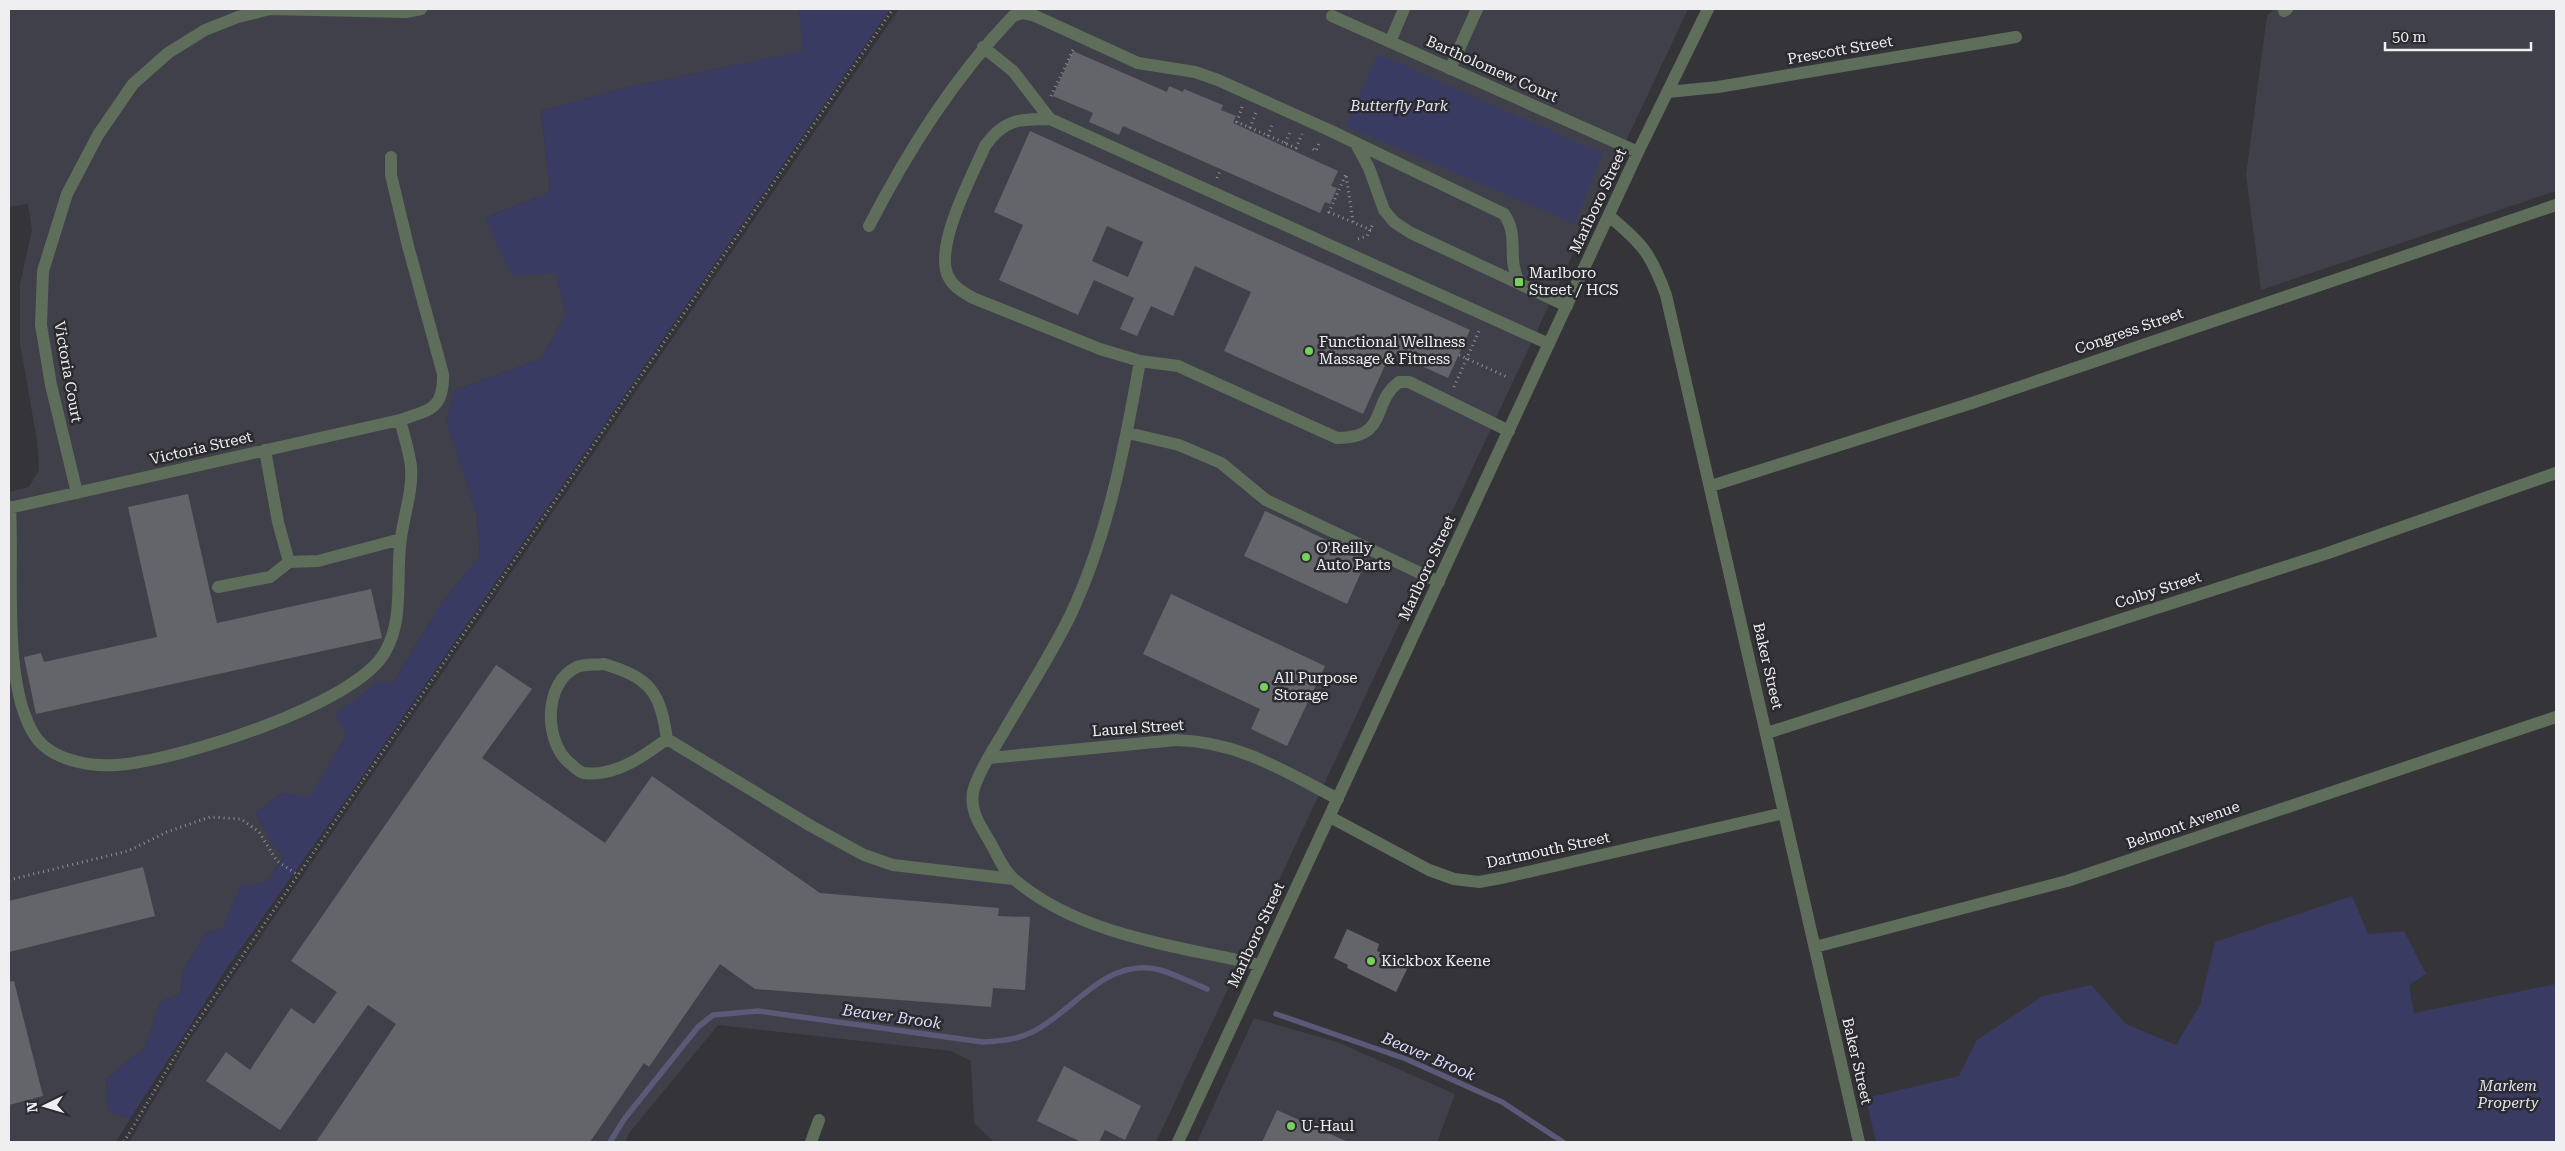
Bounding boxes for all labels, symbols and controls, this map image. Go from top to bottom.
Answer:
scale bar [2385,20,2531,52]
text: 50 m [2392,28,2427,46]
street label: Bartholomew Court [1423,32,1561,106]
street label: Prescott Street [1786,32,1895,68]
park label: Butterfly Park [1349,97,1449,115]
street label: Marlboro Street [1566,145,1630,256]
place label: Marlboro Street / HCS [1529,264,1619,299]
marker: Marlboro Street / HCS [1513,276,1525,288]
street label: Congress Street [2072,304,2186,358]
street label: Victoria Court [50,320,86,424]
place label: Functional Wellness Massage & Fitness [1319,333,1465,368]
marker: Functional Wellness Massage & Fitness [1303,345,1315,357]
street label: Victoria Street [148,427,254,468]
street label: Marlboro Street [1395,512,1459,623]
place label: O'Reilly Auto Parts [1316,539,1391,574]
marker: O'Reilly Auto Parts [1300,551,1312,563]
street label: Colby Street [2113,567,2204,612]
street label: Baker Street [1749,621,1787,711]
place label: All Purpose Storage [1274,669,1357,704]
marker: All Purpose Storage [1258,681,1270,693]
street label: Laurel Street [1091,716,1185,740]
street label: Belmont Avenue [2124,797,2242,853]
street label: Dartmouth Street [1484,828,1612,872]
street label: Marlboro Street [1224,879,1288,990]
place label: Kickbox Keene [1381,952,1490,970]
marker: Kickbox Keene [1365,955,1377,967]
water label: Beaver Brook [840,1000,943,1033]
street label: Baker Street [1838,1016,1876,1106]
water label: Beaver Brook [1378,1028,1479,1085]
park label: Markem Property [2477,1077,2539,1112]
north arrow [20,1081,70,1131]
text: N [24,1101,40,1113]
place label: U-Haul [1301,1117,1354,1135]
marker: U-Haul [1285,1120,1297,1132]

